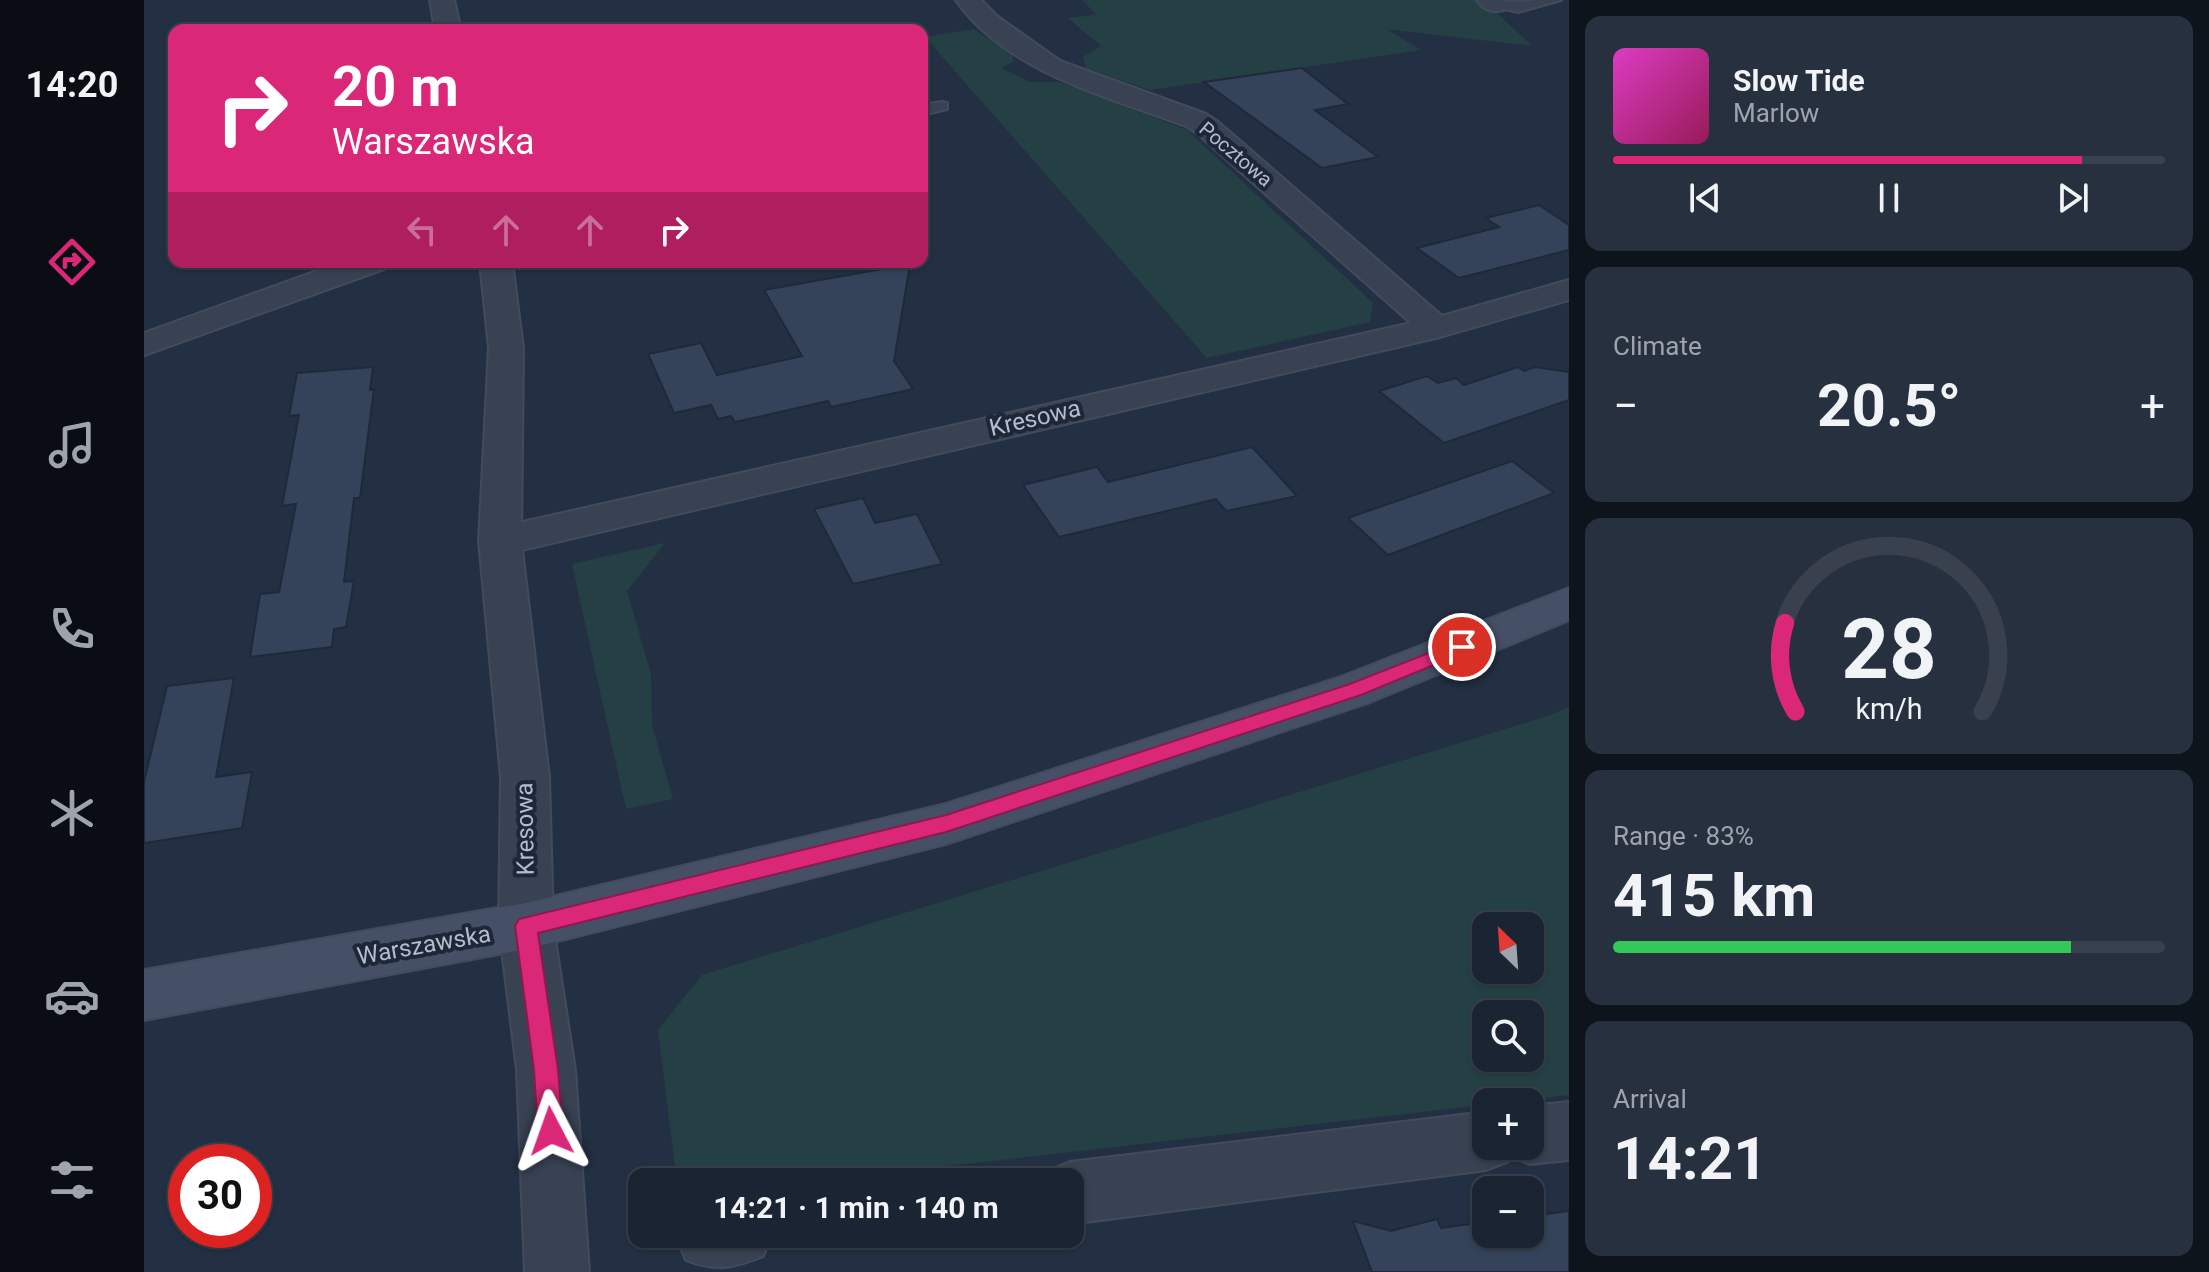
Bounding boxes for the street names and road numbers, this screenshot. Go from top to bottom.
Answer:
street label: Pocztowa [1195,117,1277,191]
street label: Kresowa [987,394,1083,442]
street label: Kresowa [510,782,540,876]
street label: Warszawska [355,919,493,971]

